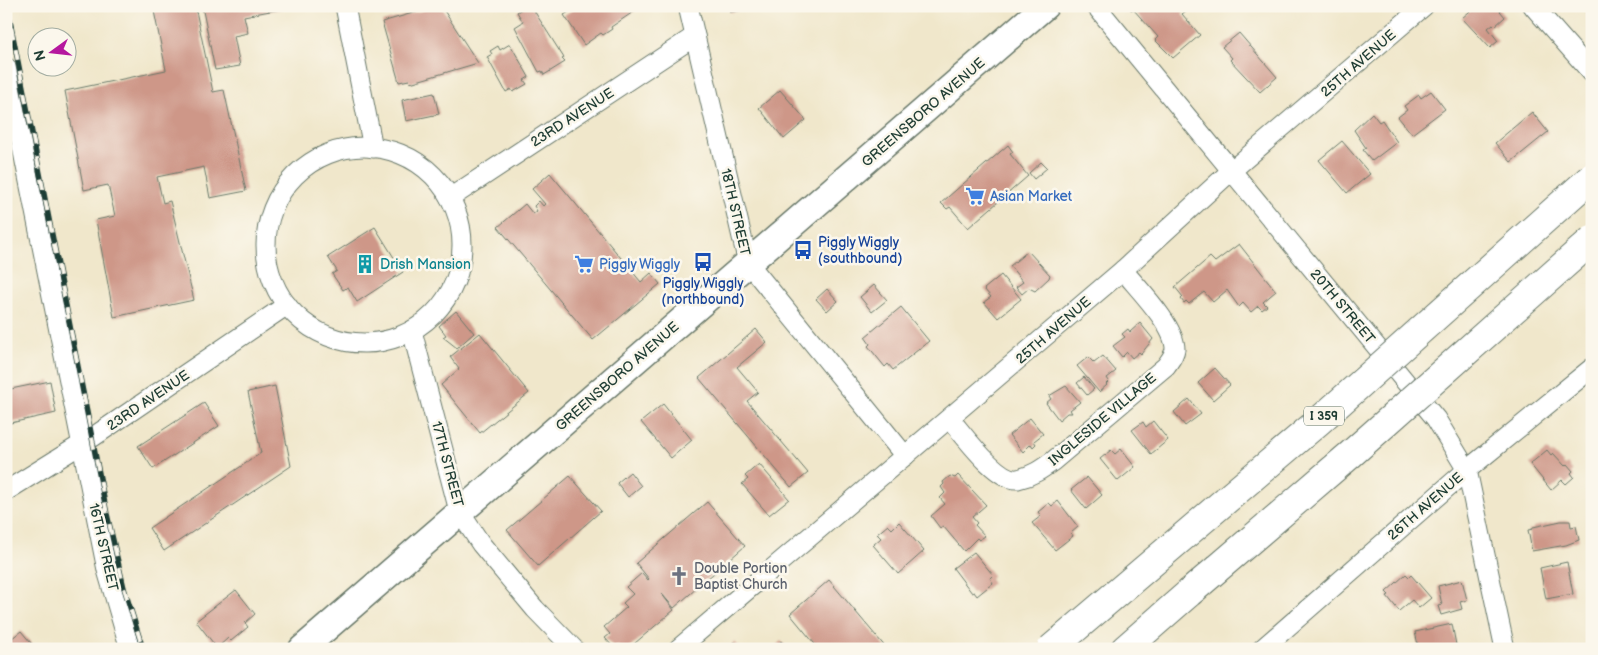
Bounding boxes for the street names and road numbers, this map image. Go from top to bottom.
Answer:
street label: 25TH AVENUE [1317,26,1399,101]
street label: GREENSBORO AVENUE [858,54,988,171]
street label: 23RD AVENUE [527,84,617,151]
street label: 18TH STREET [717,167,754,258]
street label: 20TH STREET [1307,266,1379,348]
street label: 25TH AVENUE [1012,293,1094,368]
street label: GREENSBORO AVENUE [552,318,682,435]
street label: 23RD AVENUE [104,367,193,434]
street label: INGLESIDE VILLAGE [1045,369,1160,469]
road number: I 359 [1304,406,1344,426]
street label: 17TH STREET [428,419,467,509]
street label: 26TH AVENUE [1384,469,1467,544]
street label: 16TH STREET [85,502,122,593]

